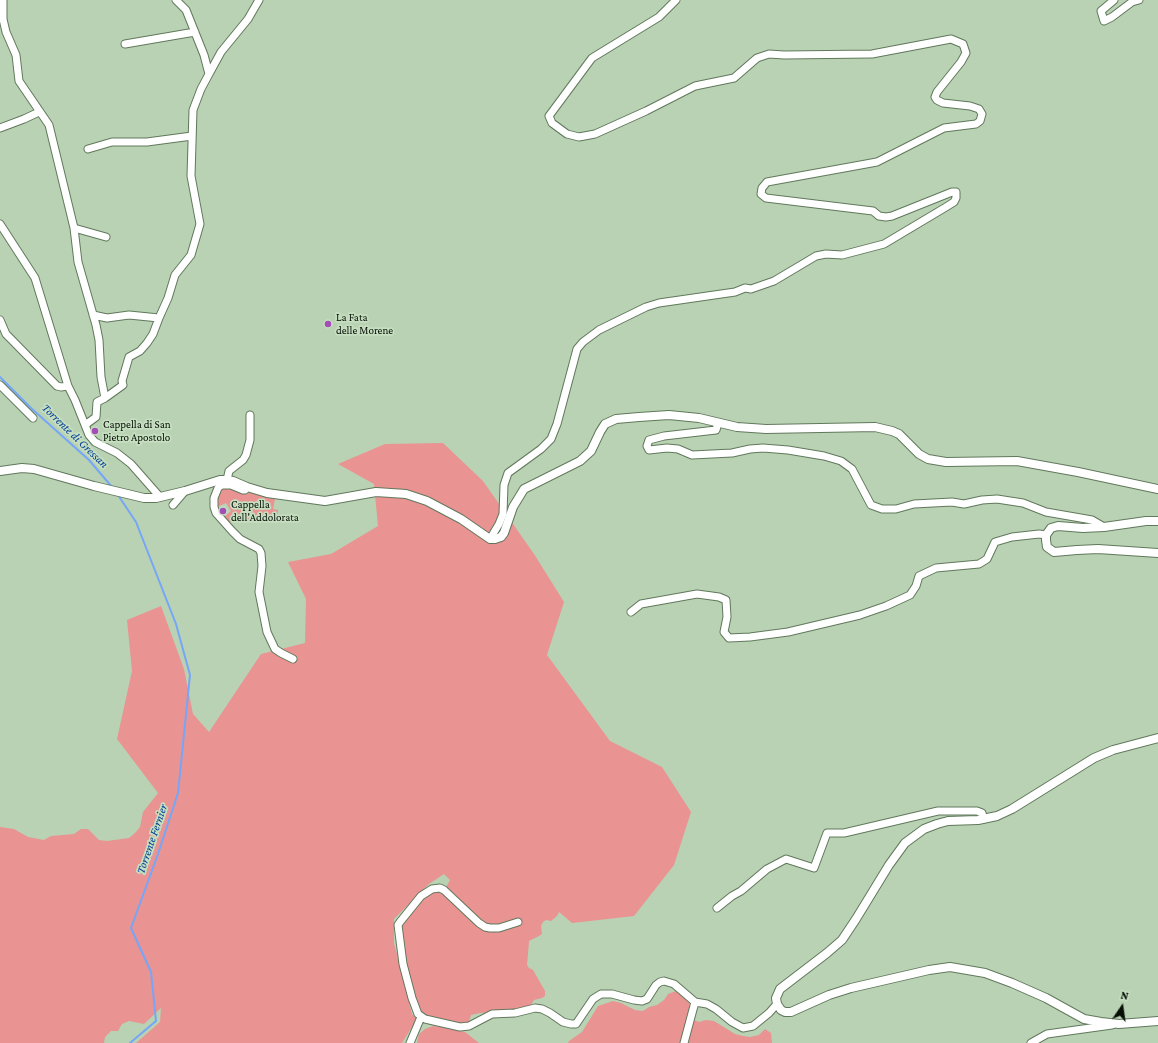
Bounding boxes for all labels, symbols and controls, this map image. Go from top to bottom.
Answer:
place label: La Fata delle Morene [336,311,393,337]
marker: La Fata delle Morene [323,319,333,329]
water label: Torrente di Gressan [39,401,111,471]
place label: Cappella di San Pietro Apostolo [103,418,171,444]
marker: Cappella di San Pietro Apostolo [90,426,100,436]
place label: Cappella dell'Addolorata [231,498,299,524]
marker: Cappella dell'Addolorata [218,506,228,516]
water label: Torrente Fernier [133,802,171,876]
north arrow [1102,987,1142,1027]
text: N [1120,989,1130,1002]

